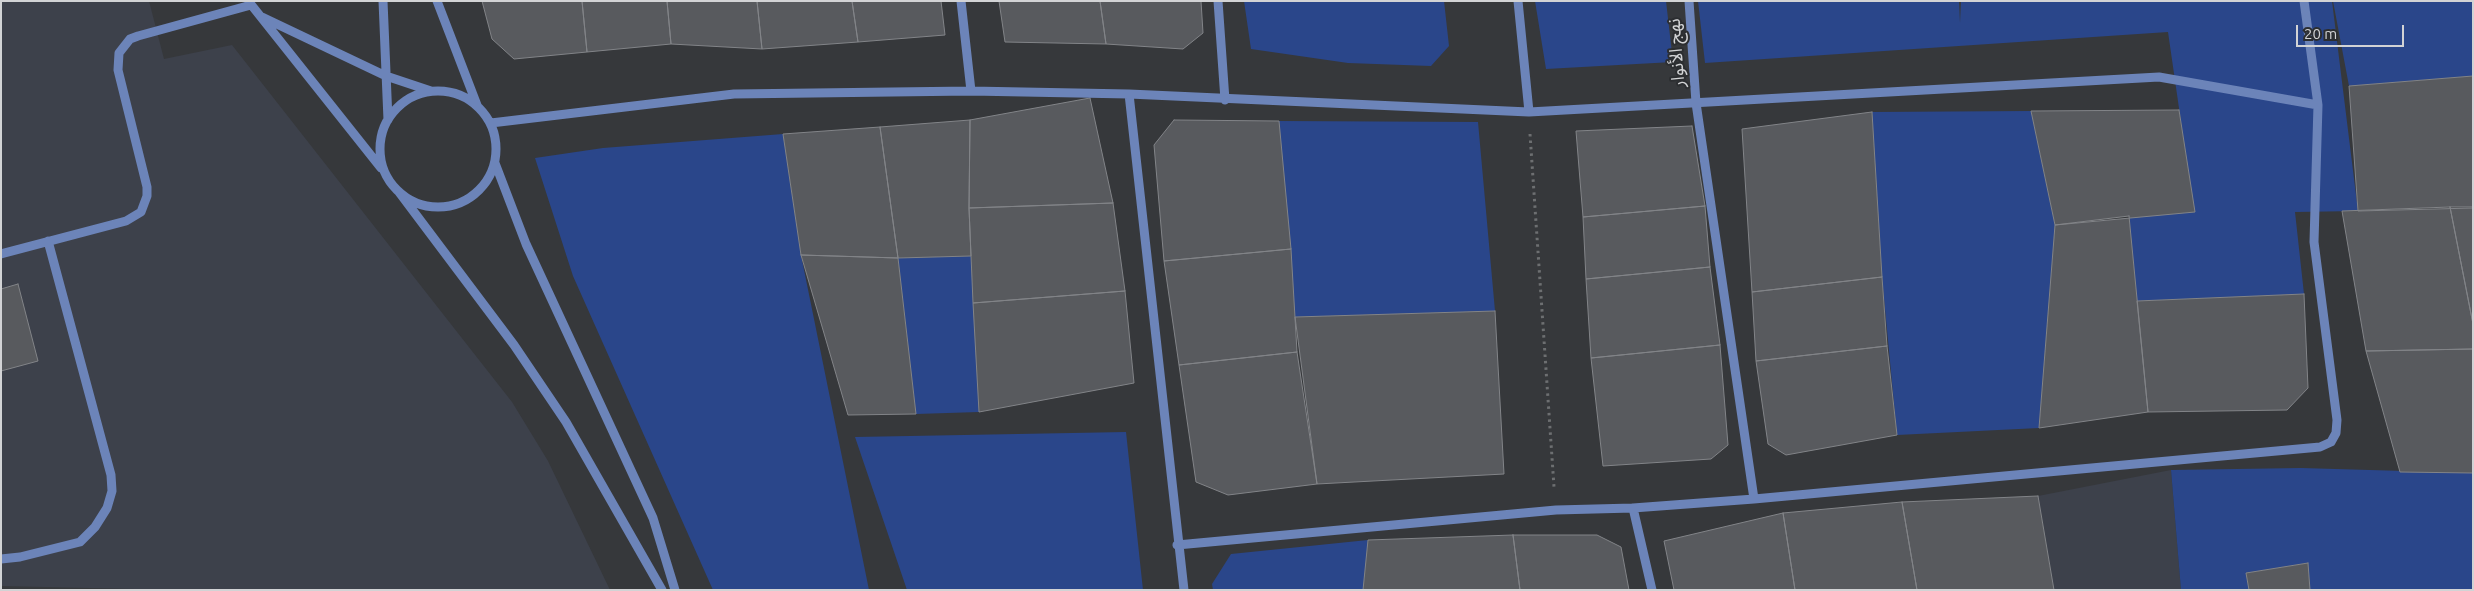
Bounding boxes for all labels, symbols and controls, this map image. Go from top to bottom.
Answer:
scale bar [2299,15,2406,47]
street label: نهج الأنوار [1663,18,1689,88]
text: 20 m [2304,25,2337,42]

